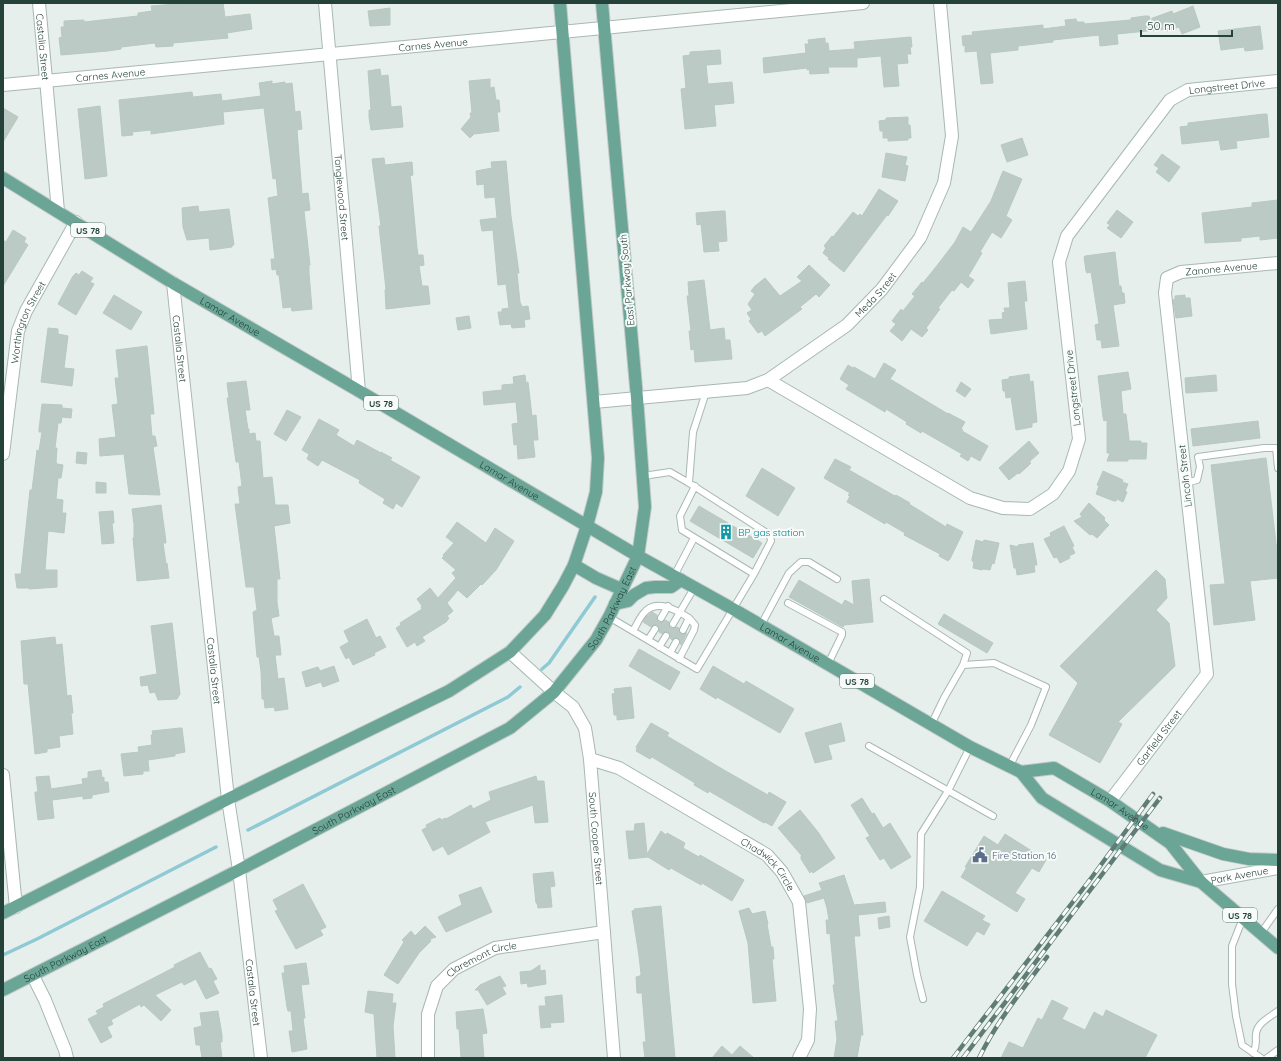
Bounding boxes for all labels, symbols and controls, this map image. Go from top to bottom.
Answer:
scale bar [1141,12,1232,38]
street label: Castalia Street [33,13,53,82]
text: 50 m [1147,18,1175,33]
street label: Carnes Avenue [398,35,469,54]
street label: Carnes Avenue [75,65,146,84]
street label: Longstreet Drive [1188,76,1266,96]
street label: Tanglewood Street [332,153,352,242]
road number: US 78 [71,223,105,237]
street label: East Parkway South [617,234,637,326]
street label: Zanone Avenue [1185,258,1259,278]
street label: Meda Street [852,269,899,320]
street label: Worthington Street [8,278,48,364]
street label: Lamar Avenue [198,294,263,339]
street label: Castalia Street [170,314,190,383]
street label: Longstreet Drive [1063,349,1083,427]
road number: US 78 [364,396,398,410]
street label: Lincoln Street [1175,444,1195,508]
street label: Lamar Avenue [477,457,542,503]
building icon: BP gas station [717,523,735,541]
place label: BP gas station [738,526,804,539]
street label: South Parkway East [584,564,639,652]
street label: Lamar Avenue [758,620,823,665]
street label: Castalia Street [204,637,224,706]
road number: US 78 [840,674,874,688]
street label: Garfield Street [1133,706,1184,768]
street label: South Parkway East [310,783,398,837]
street label: Lamar Avenue [1089,785,1152,833]
street label: South Cooper Street [586,791,607,886]
street label: Chadwick Circle [738,835,798,893]
public building icon: Fire Station 16 [971,846,989,864]
place label: Fire Station 16 [992,849,1057,862]
street label: Park Avenue [1210,863,1269,887]
road number: US 78 [1223,908,1257,922]
street label: South Parkway East [21,931,110,985]
street label: Claremont Circle [443,938,518,980]
street label: Castalia Street [243,958,264,1027]

